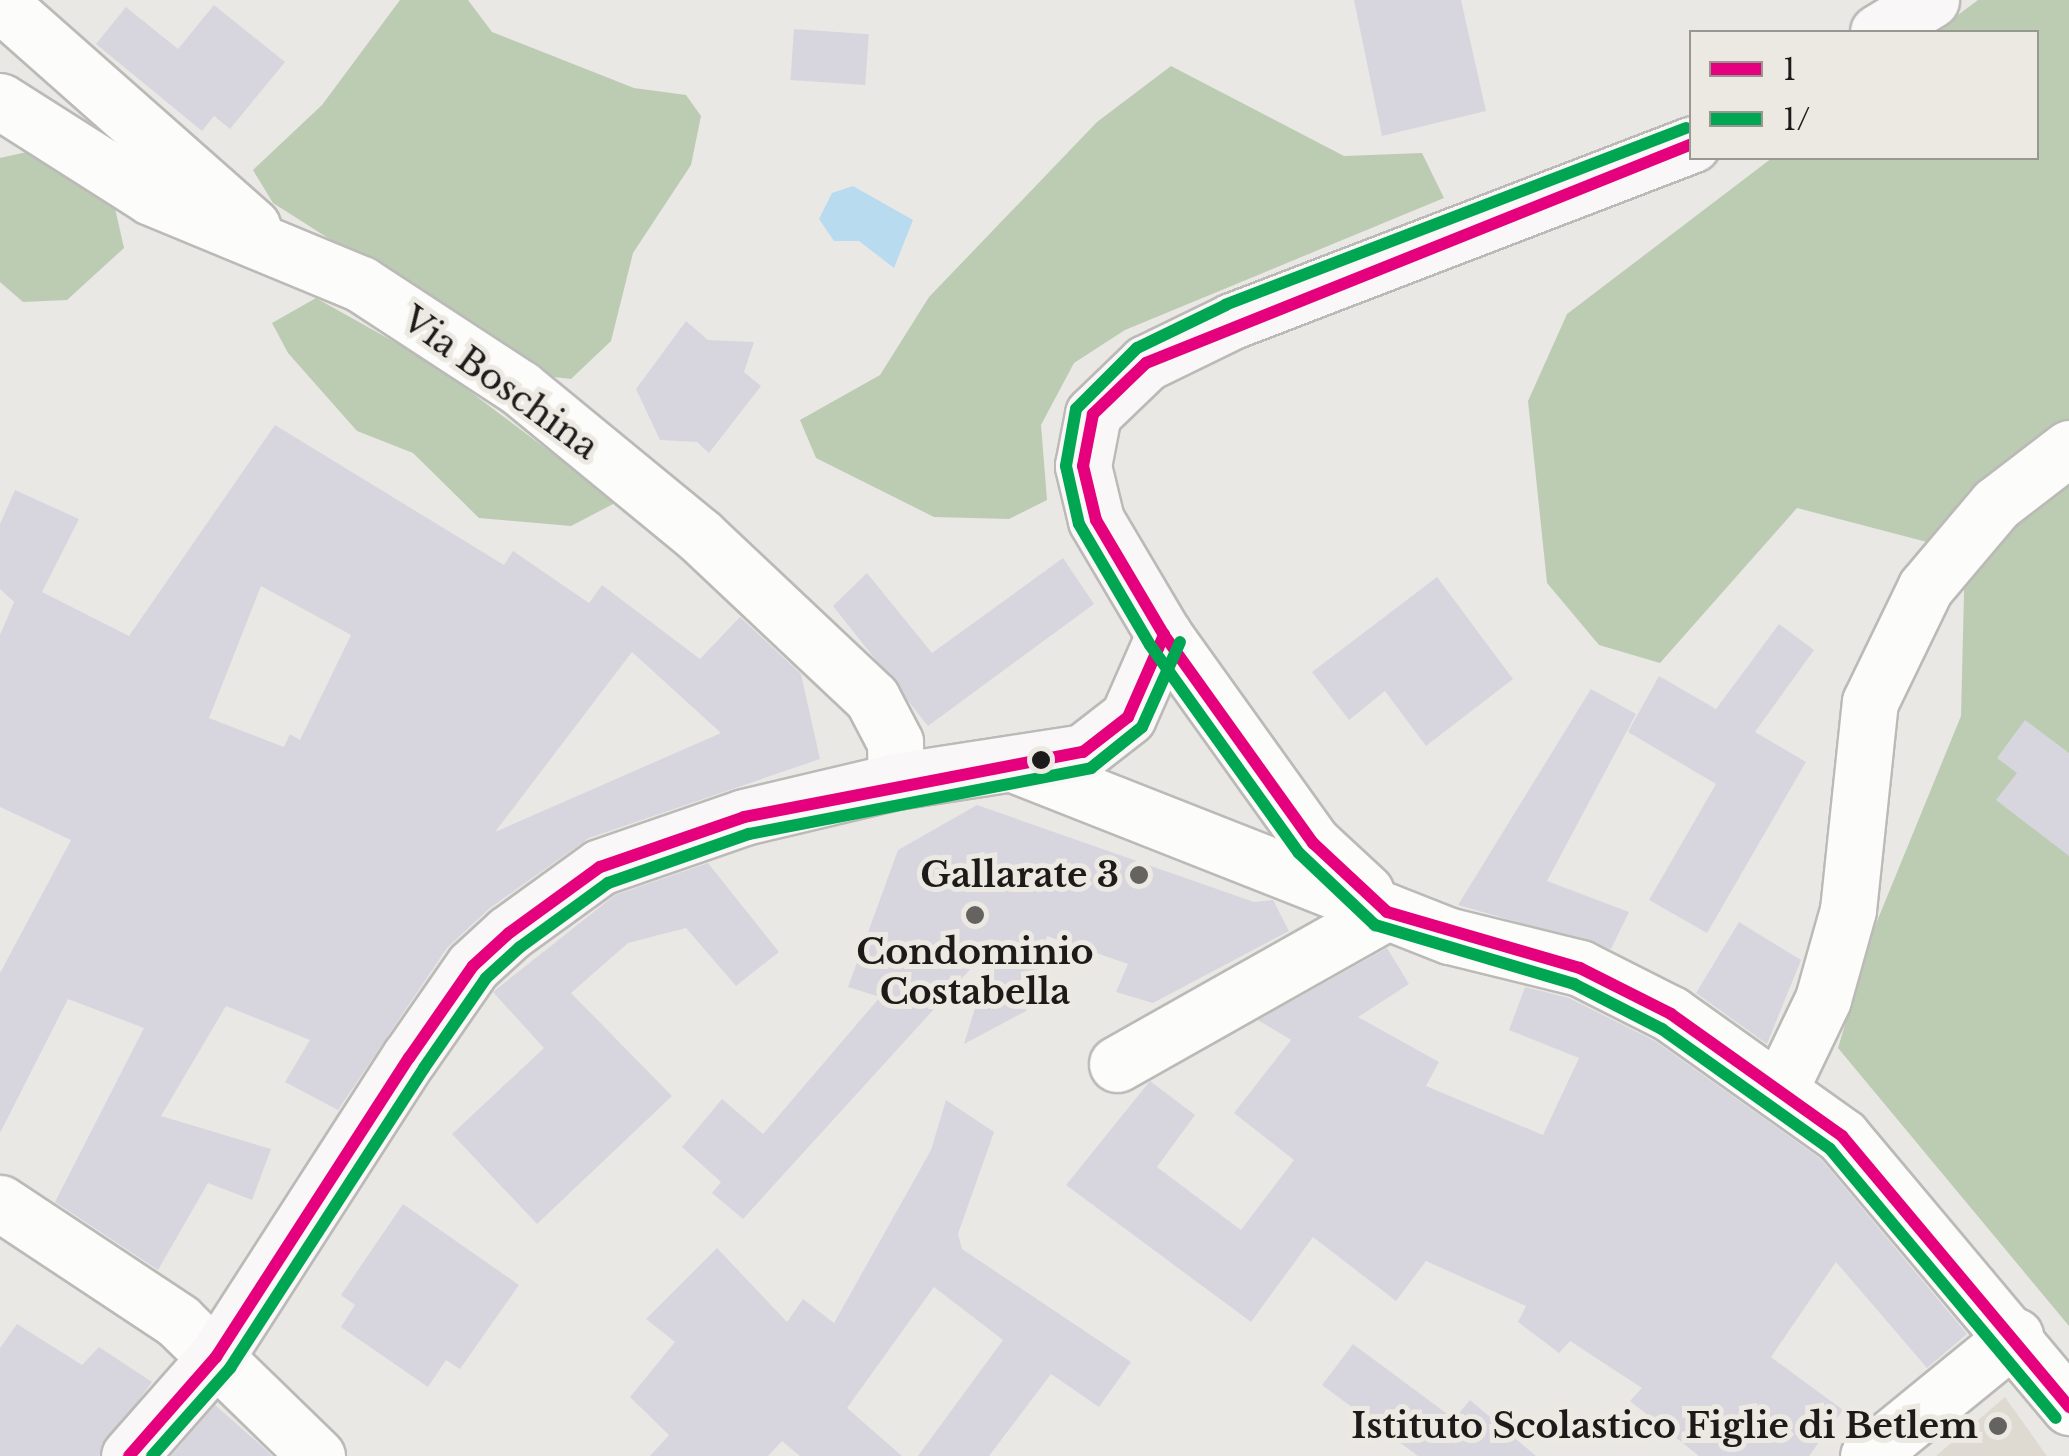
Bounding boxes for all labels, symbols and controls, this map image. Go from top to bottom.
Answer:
legend [1689,30,2039,160]
text: 1 [1783,51,1796,88]
text: 1/ [1783,101,1810,138]
street label: Via Boschina [394,298,606,468]
unlabelled marker [1031,750,1051,770]
place label: Gallarate 3 [920,854,1119,896]
marker: Gallarate 3 [1128,864,1150,886]
marker: Condominio Costabella [964,904,986,926]
place label: Condominio Costabella [856,931,1094,1013]
place label: Istituto Scolastico Figlie di Betlem [1351,1405,1978,1447]
marker: Istituto Scolastico Figlie di Betlem [1987,1415,2009,1437]

